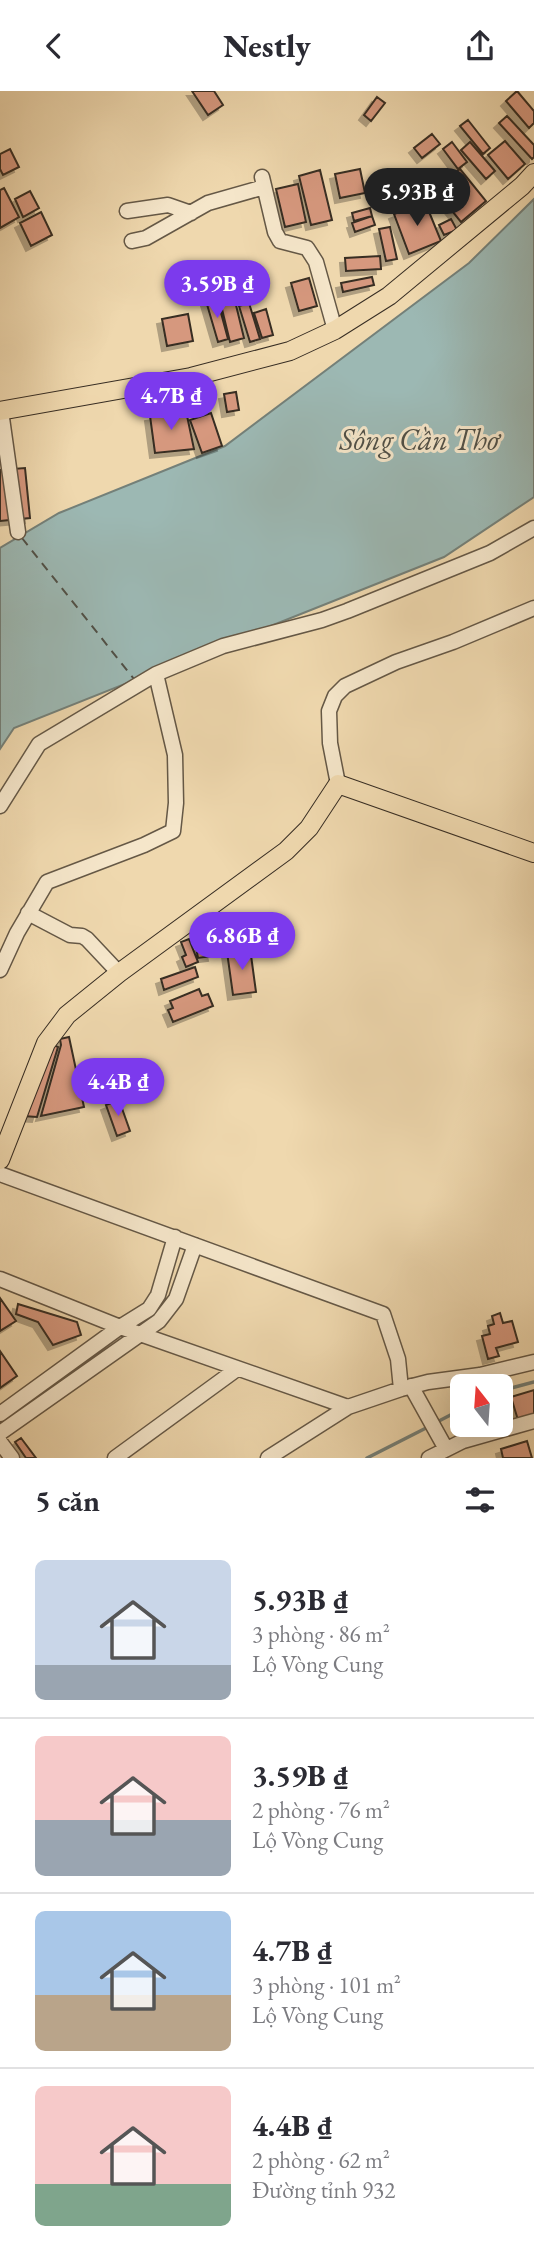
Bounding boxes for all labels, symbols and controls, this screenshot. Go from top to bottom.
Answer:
text: Nestly [223,25,311,67]
icon: back [35,27,73,65]
icon: share [461,27,499,65]
pin: 5.93B ₫ [352,169,482,228]
text: 5.93B ₫ [380,176,454,206]
pin: 3.59B ₫ [152,261,282,320]
text: 3.59B ₫ [180,268,254,298]
pin: 4.7B ₫ [114,373,228,432]
text: 4.7B ₫ [140,380,202,410]
water label: Sông Cần Thơ [338,420,502,459]
pin: 6.86B ₫ [177,913,307,972]
text: 6.86B ₫ [205,920,279,950]
pin: 4.4B ₫ [61,1059,175,1118]
text: 4.4B ₫ [87,1066,149,1096]
north arrow [450,1374,513,1437]
map controls [450,1374,513,1437]
text: 5 căn [35,1481,100,1520]
icon: filters [461,1481,499,1519]
text: 5.93B ₫ [252,1580,348,1619]
icon: home [91,1588,175,1672]
text: 3 phòng · 86 m² [252,1619,390,1649]
text: Lộ Vòng Cung [252,1649,383,1679]
text: 3.59B ₫ [252,1756,348,1795]
icon: home [91,1764,175,1848]
text: 2 phòng · 76 m² [252,1795,390,1825]
text: Lộ Vòng Cung [252,1825,383,1855]
text: 4.7B ₫ [252,1931,332,1970]
icon: home [91,1939,175,2023]
text: 3 phòng · 101 m² [252,1970,401,2000]
text: Lộ Vòng Cung [252,2000,383,2030]
text: 4.4B ₫ [252,2106,332,2145]
icon: home [91,2114,175,2198]
text: 2 phòng · 62 m² [252,2145,390,2175]
text: Đường tỉnh 932 [252,2175,395,2205]

